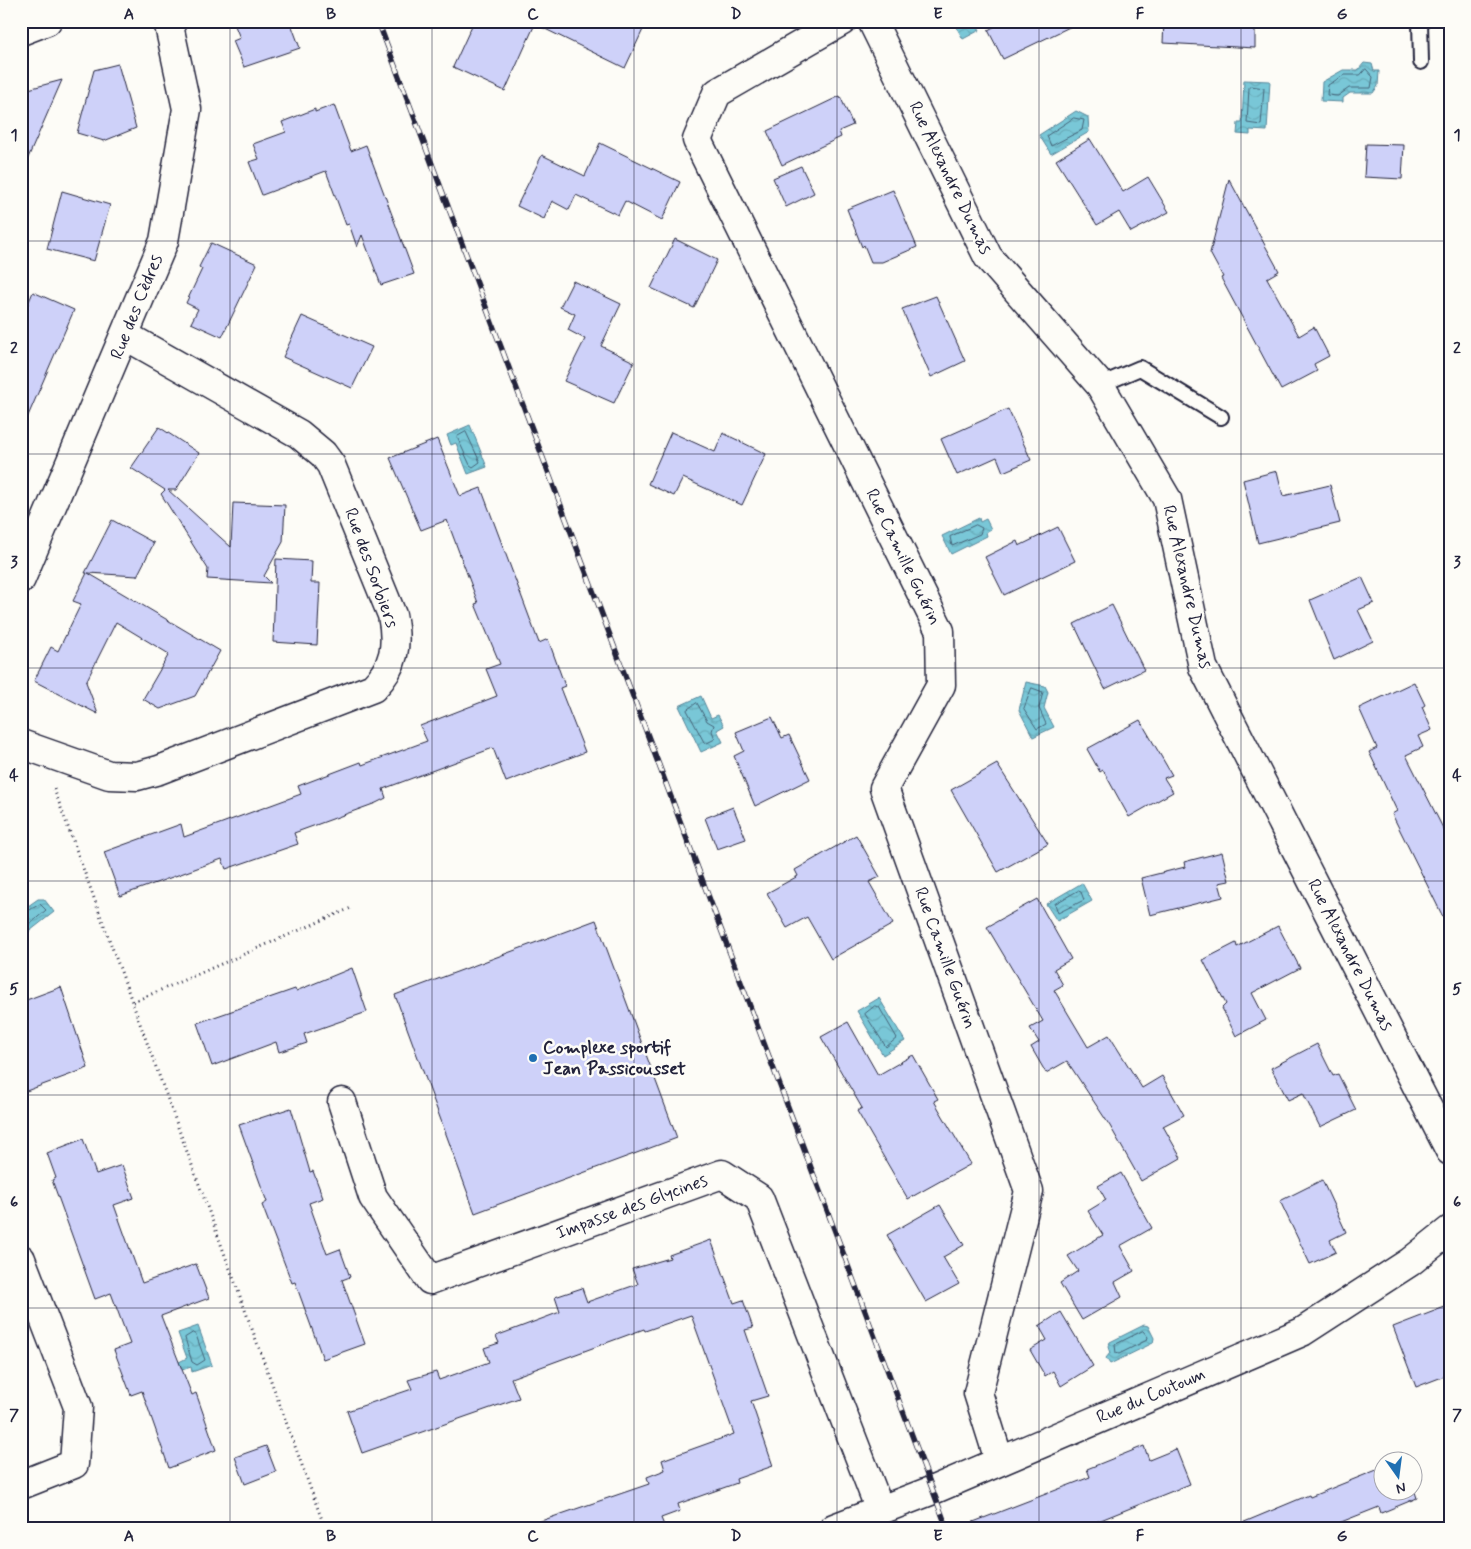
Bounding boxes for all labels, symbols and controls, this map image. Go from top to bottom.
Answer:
text: A [124,4,134,25]
text: B [326,4,336,25]
text: C [527,4,539,25]
text: D [730,4,742,25]
text: E [933,4,943,25]
text: F [1136,4,1145,25]
text: G [1337,4,1348,25]
street label: Rue Alexandre Dumas [903,98,997,258]
text: 1 [10,125,18,146]
text: 1 [1453,125,1461,146]
street label: Rue des Cèdres [105,251,169,363]
text: 2 [10,338,18,359]
text: 2 [1453,338,1461,359]
street label: Rue Camille Guérin [860,485,946,629]
street label: Rue Alexandre Dumas [1157,503,1217,671]
street label: Rue des Sorbiers [338,505,404,631]
text: 3 [10,552,18,573]
text: 3 [1453,552,1461,573]
text: 4 [9,765,19,786]
text: 4 [1452,765,1462,786]
street label: Rue Alexandre Dumas [1301,875,1399,1035]
street label: Rue Camille Guérin [908,884,982,1032]
text: 5 [9,979,19,1000]
text: 5 [1452,979,1462,1000]
place label: Complexe sportif Jean Passicousset [543,1036,686,1081]
marker: Complexe sportif Jean Passicousset [527,1052,539,1064]
street label: Impasse des Glycines [553,1168,711,1246]
text: 6 [10,1192,18,1213]
text: 6 [1453,1192,1461,1213]
street label: Rue du Coutoum [1093,1362,1209,1430]
text: 7 [9,1405,19,1426]
text: 7 [1452,1405,1462,1426]
north arrow [1374,1452,1424,1502]
text: N [1394,1478,1408,1498]
text: A [124,1526,134,1547]
text: B [326,1526,336,1547]
text: C [527,1526,539,1547]
text: D [730,1526,742,1547]
text: E [933,1526,943,1547]
text: F [1136,1526,1145,1547]
text: G [1337,1526,1348,1547]

